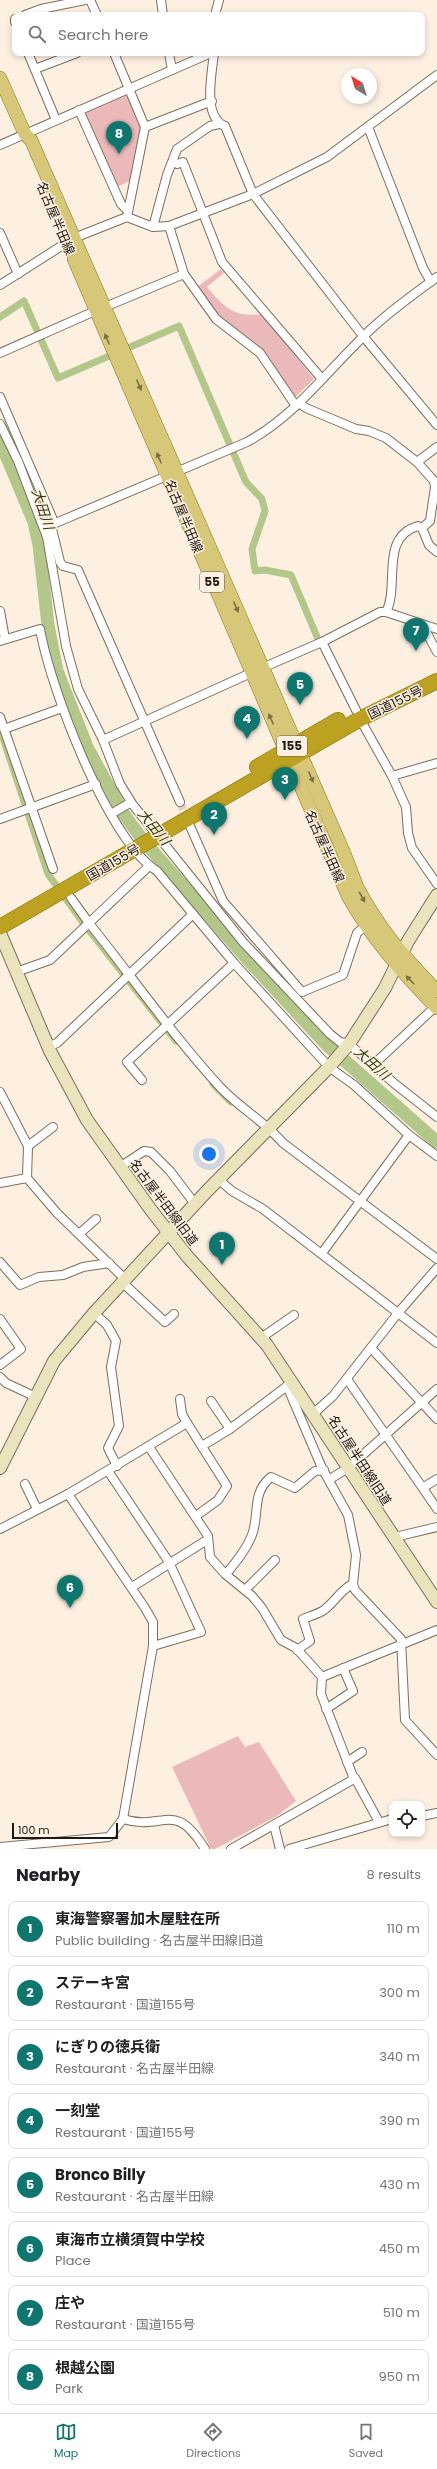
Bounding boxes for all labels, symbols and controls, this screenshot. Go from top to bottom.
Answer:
search box [12,12,425,56]
icon: search [26,23,48,45]
text: Search here [58,24,148,45]
north arrow [341,68,377,104]
pin: 8 [106,121,132,154]
street label: 名古屋半田線 [32,179,80,258]
one-way arrow [104,333,110,344]
one-way arrow [136,380,142,391]
one-way arrow [155,452,162,464]
street label: 名古屋半田線 [160,477,208,556]
water label: 大田川 [27,486,60,534]
road number: 55 [200,572,224,592]
one-way arrow [233,602,239,613]
pin: 7 [403,618,429,651]
pin: 5 [287,672,313,705]
street label: 国道155号 [364,681,426,724]
pin: 4 [234,706,260,739]
one-way arrow [268,712,274,724]
road number: 155 [277,736,307,756]
pin: 3 [272,767,298,800]
one-way arrow [308,772,314,784]
pin: 2 [201,802,227,835]
water label: 大田川 [133,804,176,851]
street label: 名古屋半田線 [300,807,349,886]
street label: 国道155号 [83,839,144,886]
one-way arrow [358,891,365,903]
one-way arrow [405,975,415,985]
water label: 大田川 [350,1042,396,1086]
your location [199,1144,219,1164]
street label: 名古屋半田線旧道 [125,1155,202,1250]
pin: 1 [209,1232,235,1265]
street label: 名古屋半田線旧道 [323,1411,396,1509]
pin: 6 [57,1575,83,1608]
map controls [389,1801,425,1837]
button: locate [389,1801,425,1837]
scale bar [12,1821,118,1840]
text: 100 m [18,1822,50,1838]
text: Nearby [16,1863,80,1887]
text: 8 results [367,1865,421,1884]
text: 東海警察署加木屋駐在所 [55,1908,220,1929]
text: 1 [28,1919,32,1938]
text: 110 m [387,1919,420,1938]
text: Public building · 名古屋半田線旧道 [55,1931,264,1950]
text: ステーキ宮 [55,1972,130,1993]
text: 2 [26,1983,34,2002]
text: 300 m [379,1983,420,2002]
text: Restaurant · 国道155号 [55,1995,195,2014]
text: にぎりの徳兵衛 [55,2036,160,2057]
text: 3 [26,2047,34,2066]
text: 340 m [379,2047,420,2066]
text: Restaurant · 名古屋半田線 [55,2059,214,2078]
text: 一刻堂 [55,2100,100,2121]
text: 4 [26,2111,34,2130]
text: 390 m [379,2111,420,2130]
text: Restaurant · 国道155号 [55,2123,195,2142]
text: Bronco Billy [55,2164,145,2185]
text: 5 [26,2175,34,2194]
text: 430 m [379,2175,420,2194]
text: Restaurant · 名古屋半田線 [55,2187,214,2206]
text: 東海市立横須賀中学校 [55,2229,205,2250]
text: 6 [26,2239,34,2258]
text: 450 m [379,2239,420,2258]
text: Place [55,2251,90,2270]
text: 庄や [55,2292,85,2313]
text: 7 [27,2303,33,2322]
text: 510 m [383,2303,420,2322]
text: Restaurant · 国道155号 [55,2315,195,2334]
text: 根越公園 [55,2357,115,2378]
text: 8 [26,2367,34,2386]
text: 950 m [379,2367,420,2386]
text: Park [55,2379,83,2398]
tab: Map [54,2421,78,2462]
tab: Directions [186,2421,241,2462]
tab: Saved [349,2421,383,2462]

